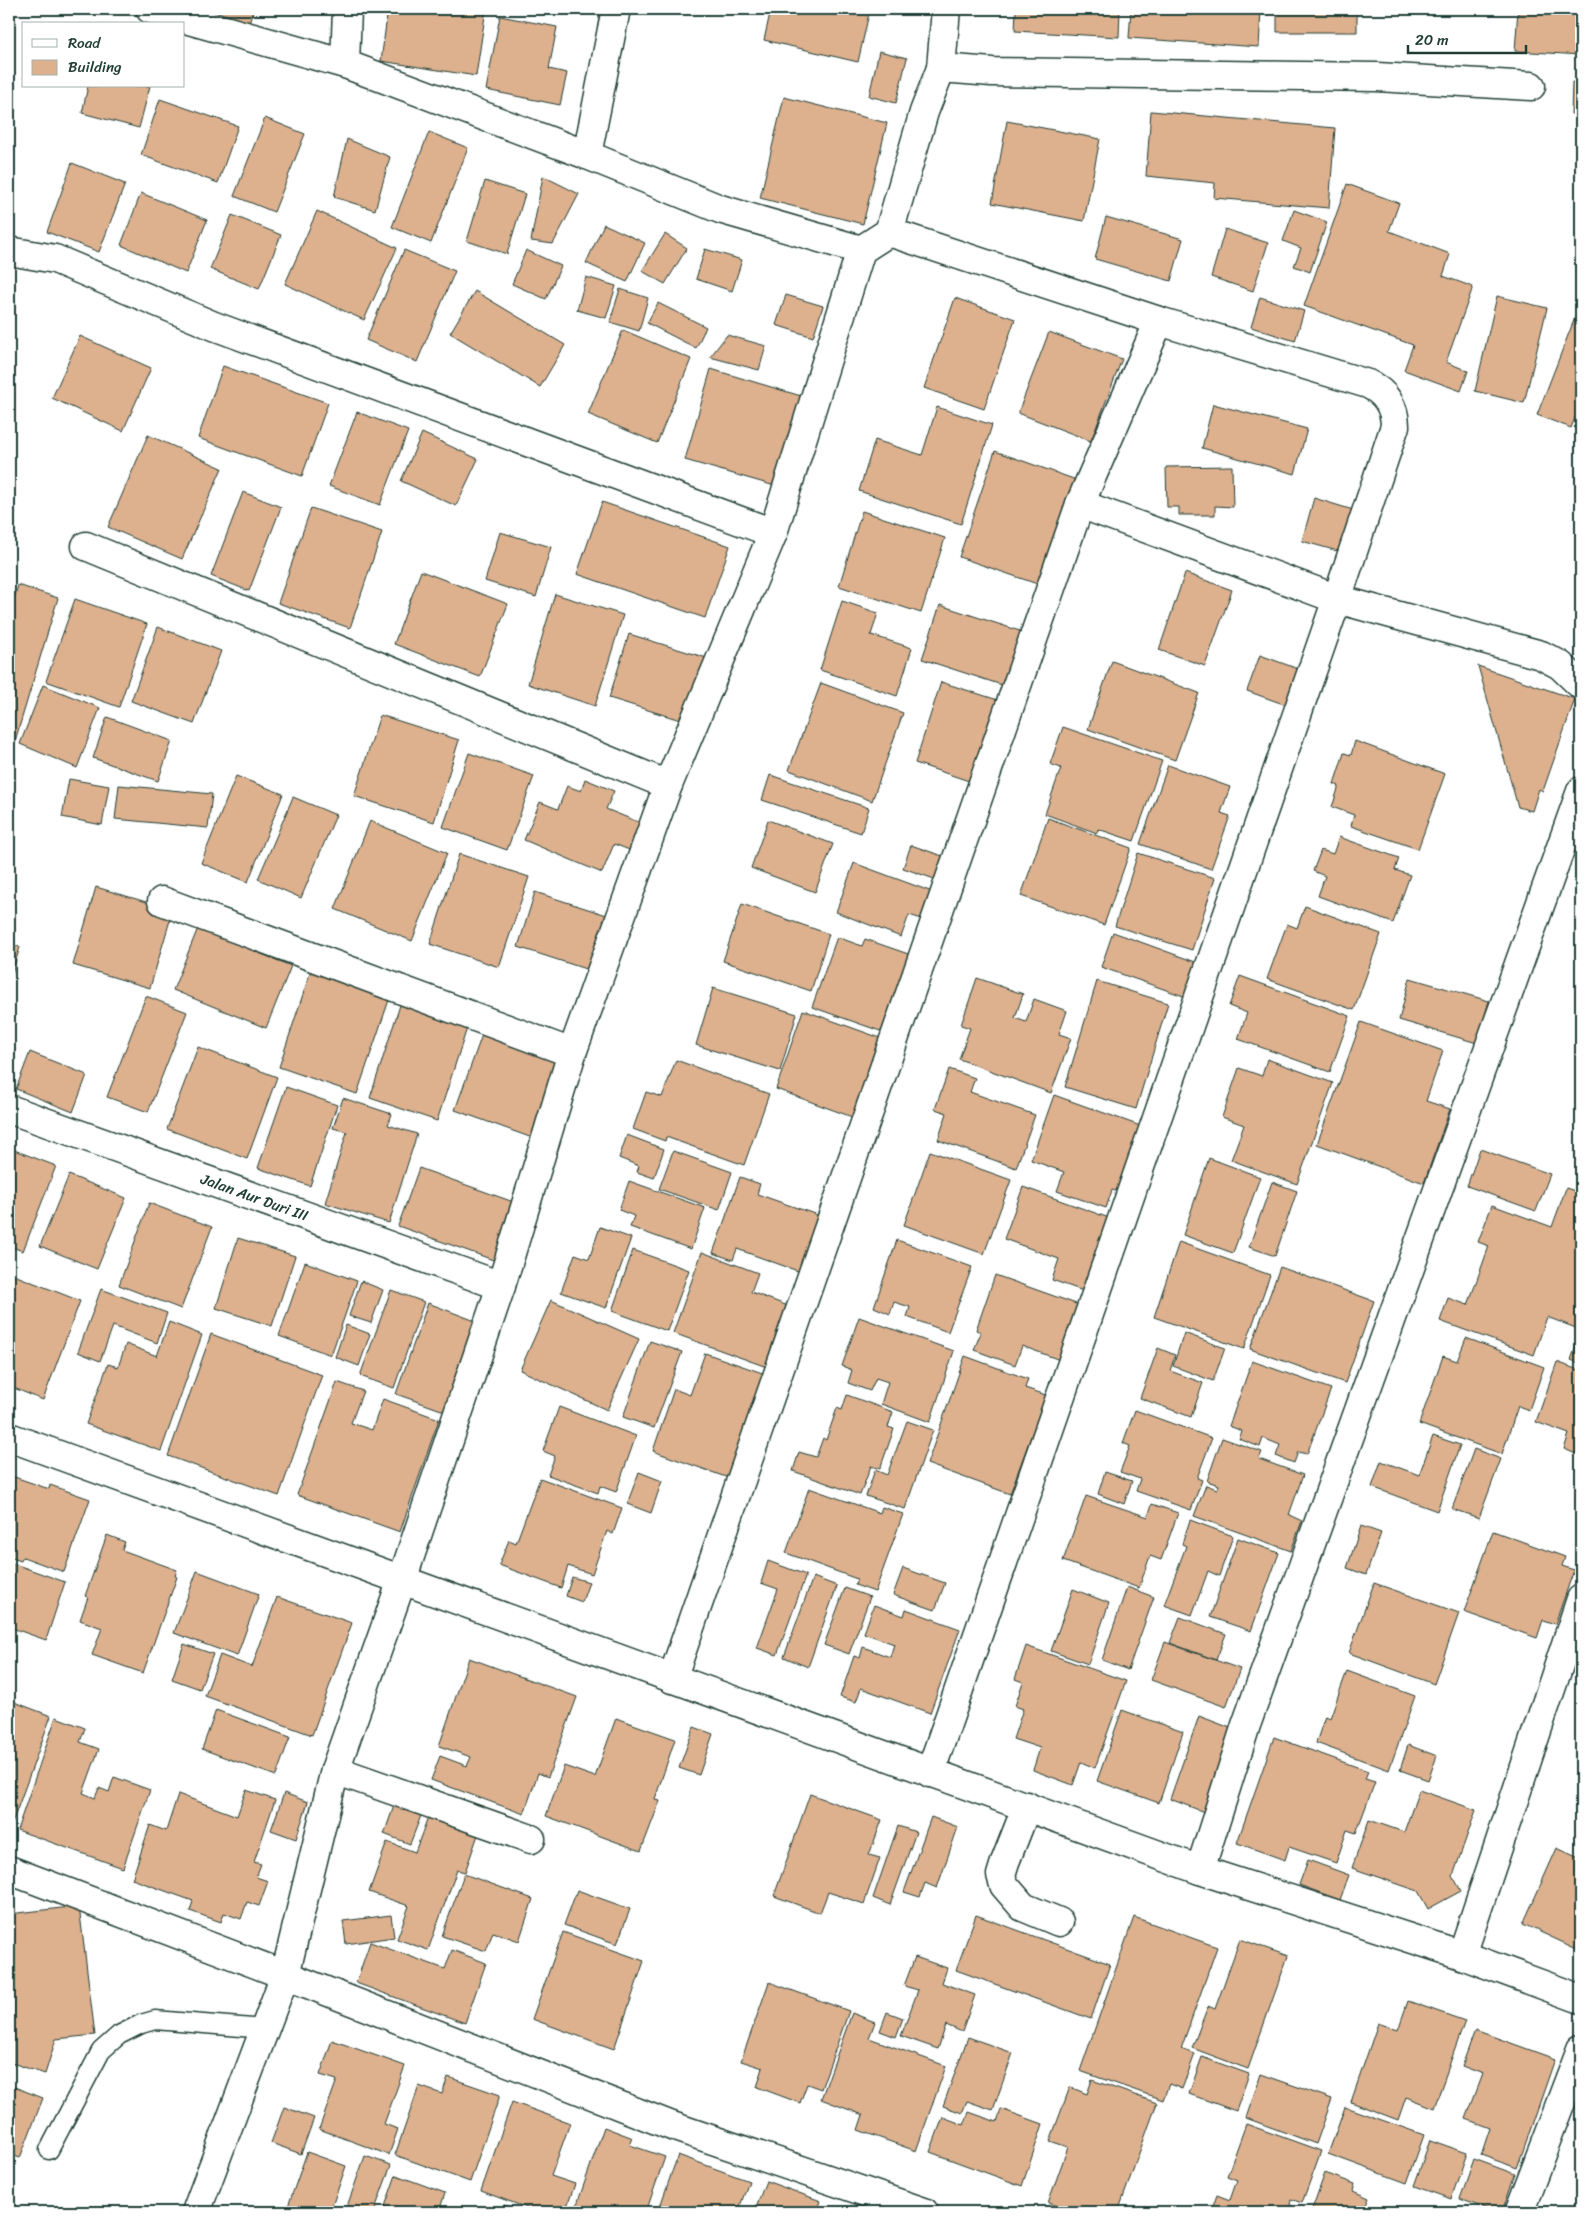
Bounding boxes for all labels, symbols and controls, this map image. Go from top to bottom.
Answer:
legend [22,22,185,88]
scale bar [1408,22,1525,54]
text: 20 m [1415,27,1449,53]
text: Road [68,30,101,56]
text: Building [68,54,122,80]
street label: Jalan Aur Duri III [196,1166,312,1229]

